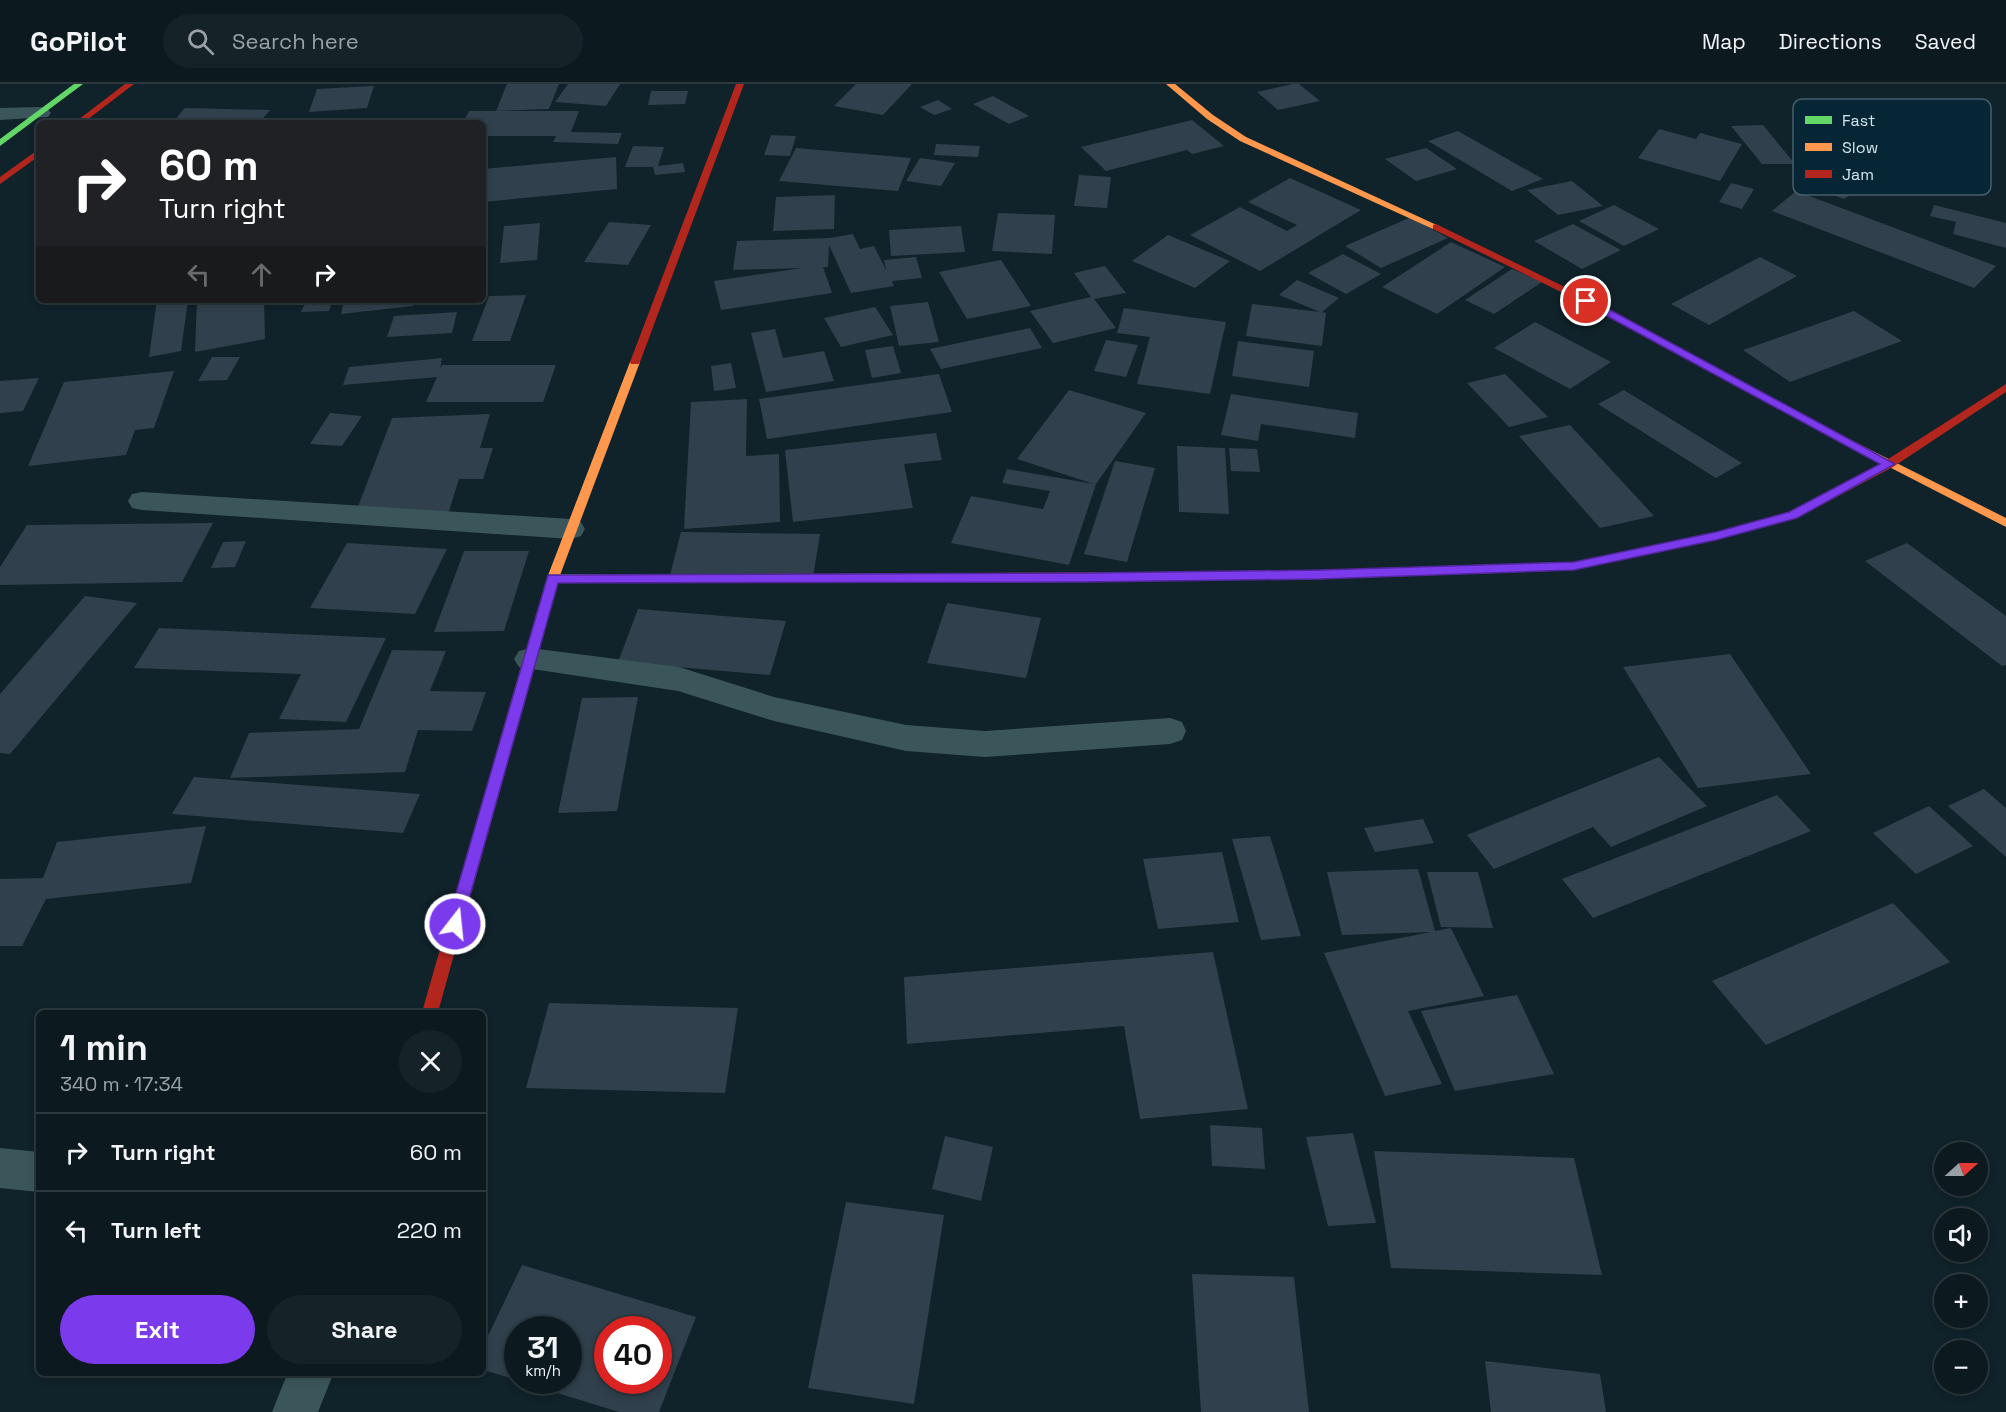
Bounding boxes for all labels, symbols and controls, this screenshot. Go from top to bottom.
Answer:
search box [163,14,583,68]
text: GoPilot [30,23,127,59]
icon: search [184,25,217,58]
text: Search here [232,27,359,55]
text: Map [1702,28,1746,55]
text: Directions [1779,28,1882,55]
text: Saved [1915,28,1976,55]
legend [1793,99,1991,195]
text: Fast [1842,110,1875,131]
text: Slow [1842,137,1878,158]
text: 60 m [159,139,259,192]
icon: right [60,144,138,222]
text: Jam [1842,164,1874,185]
text: Turn right [159,191,286,226]
icon: left [182,258,215,291]
icon: ahead [245,258,278,291]
icon: right [308,258,341,291]
pin [1560,275,1611,326]
icon: arrive [1569,284,1602,317]
position arrow [423,892,487,956]
text: 1 min [60,1025,148,1071]
button: close [399,1030,462,1093]
text: 340 m · 17:34 [60,1071,183,1097]
icon: right [60,1136,93,1169]
text: Turn right [111,1138,216,1166]
text: 60 m [410,1138,462,1166]
north arrow [1934,1142,1988,1196]
map controls [1934,1142,1988,1394]
button: sound [1934,1208,1988,1262]
icon: left [60,1214,93,1247]
text: Turn left [111,1216,201,1244]
text: 220 m [397,1216,462,1244]
button: + [1934,1274,1988,1328]
button: Exit [60,1295,255,1364]
button: Share [267,1295,462,1364]
speed limit sign: 40 [594,1316,672,1394]
text: 31 [527,1328,559,1367]
button: − [1934,1340,1988,1394]
text: km/h [525,1361,561,1380]

